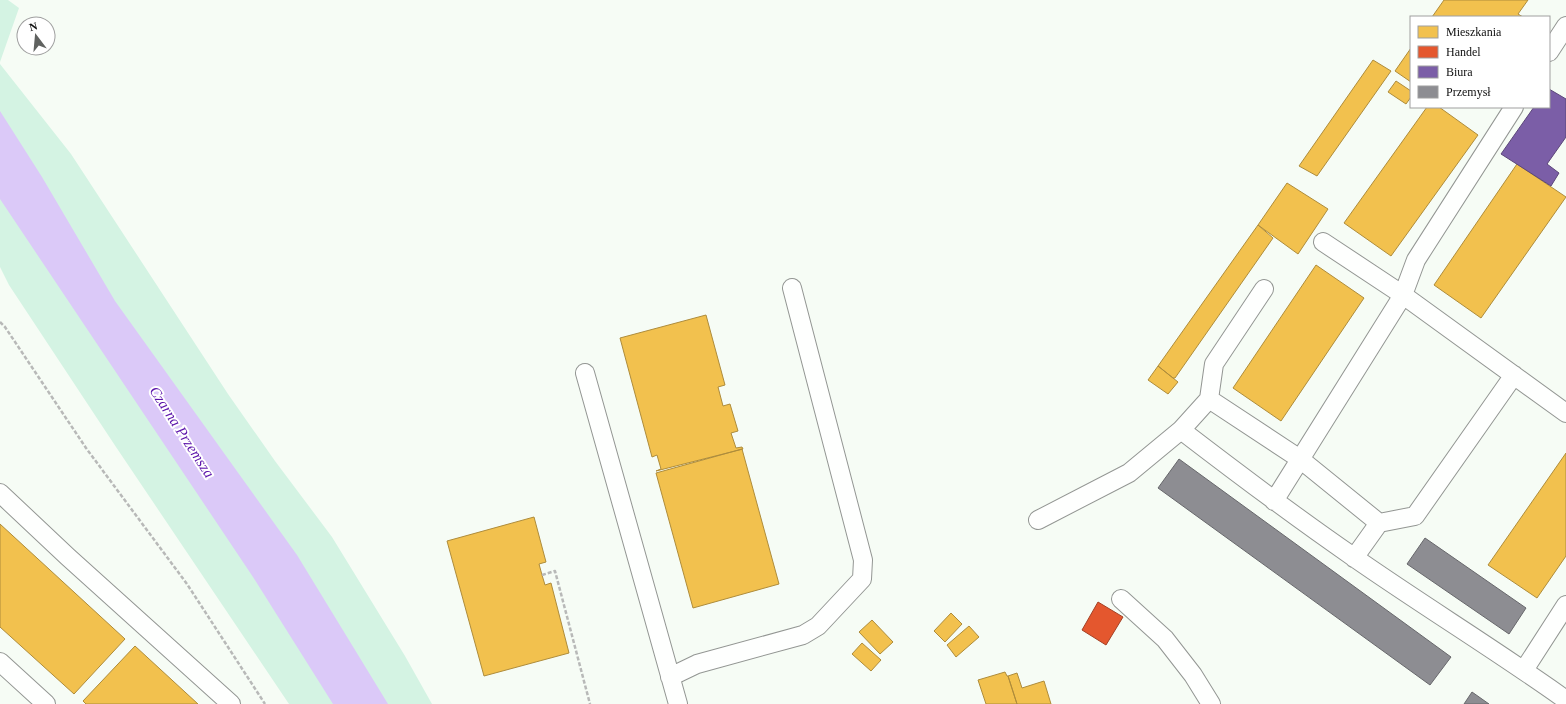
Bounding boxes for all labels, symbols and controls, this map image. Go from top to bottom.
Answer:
north arrow [16,16,56,56]
legend [1410,16,1550,108]
text: N [28,20,39,33]
text: Mieszkania [1446,25,1502,39]
text: Handel [1446,45,1481,59]
text: Biura [1446,65,1473,79]
text: Przemysł [1446,85,1491,99]
water label: Czarna Przemsza [147,383,217,481]

